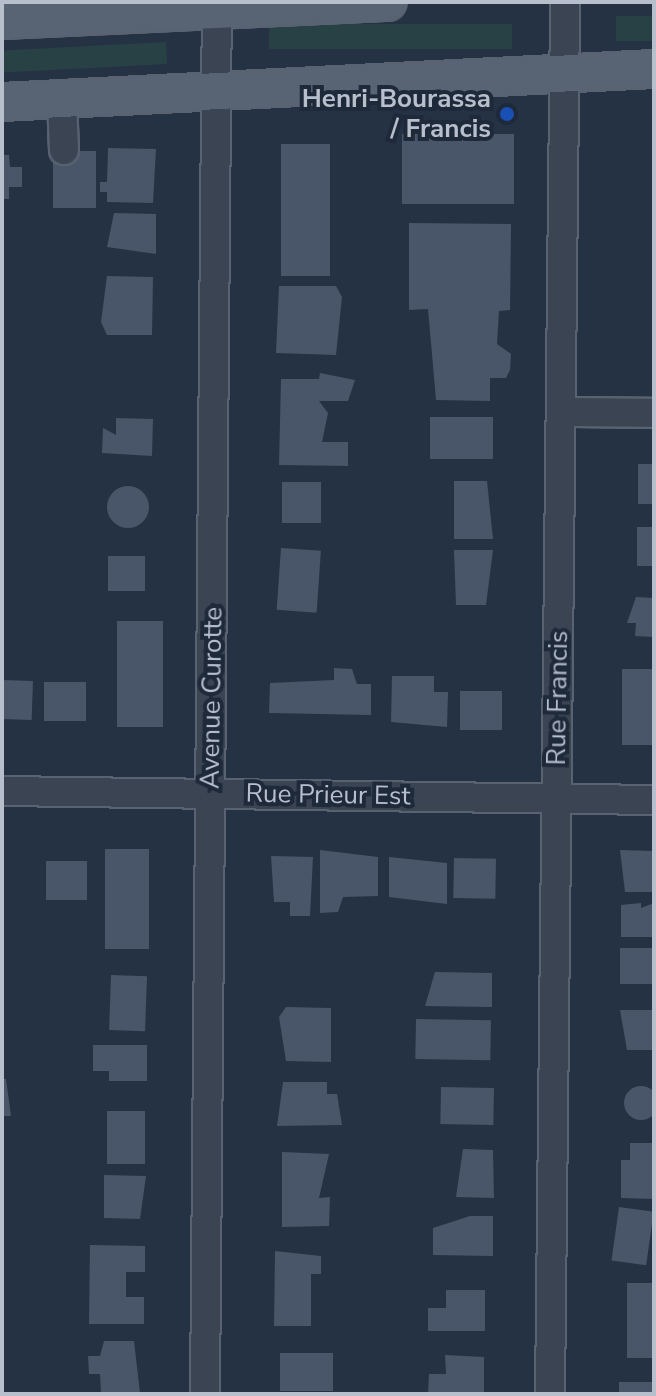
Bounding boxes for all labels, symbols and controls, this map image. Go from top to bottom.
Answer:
place label: Henri-Bourassa / Francis [302,83,491,144]
marker: Henri-Bourassa / Francis [498,105,516,123]
street label: Avenue Curotte [195,607,229,789]
street label: Rue Francis [541,630,575,766]
street label: Rue Prieur Est [245,778,411,812]

